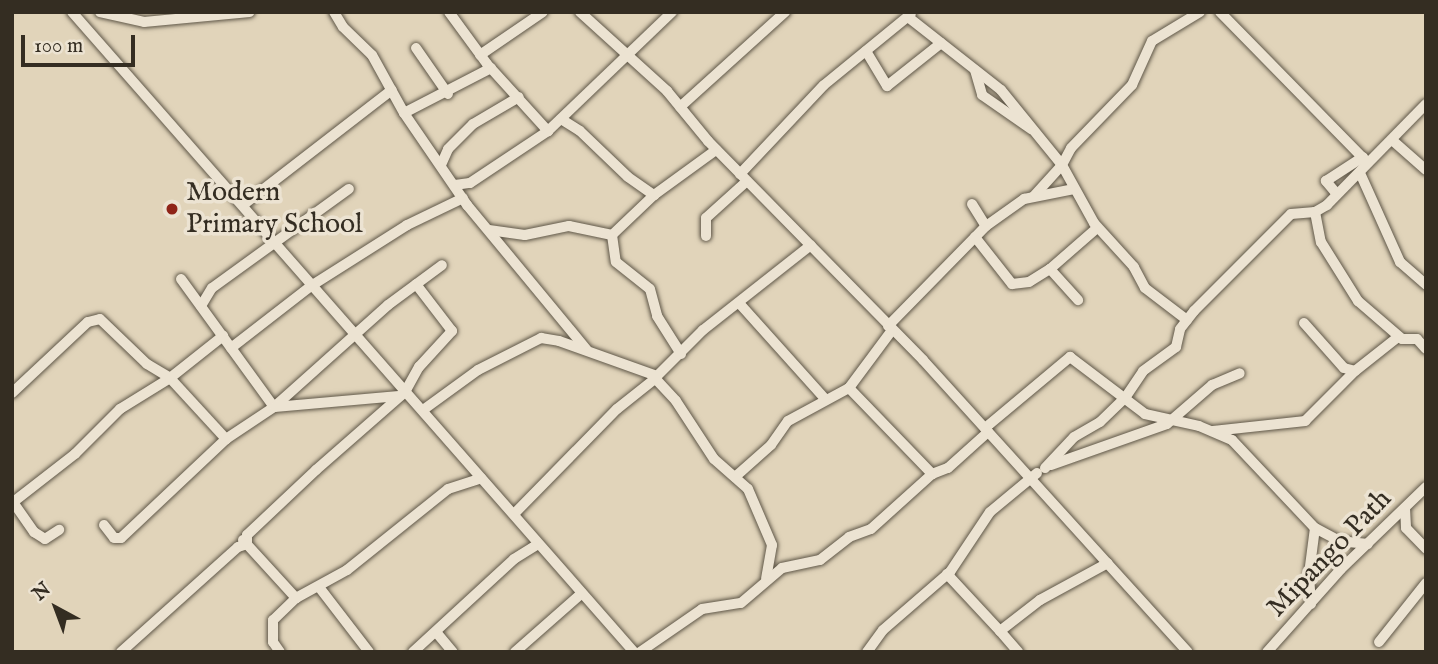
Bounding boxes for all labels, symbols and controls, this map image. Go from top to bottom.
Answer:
scale bar [24,21,138,65]
text: 100 m [34,33,83,60]
place label: Modern Primary School [186,176,363,242]
marker: Modern Primary School [164,201,180,217]
street label: Mipango Path [1261,483,1399,625]
north arrow [21,573,91,643]
text: N [28,578,56,607]

